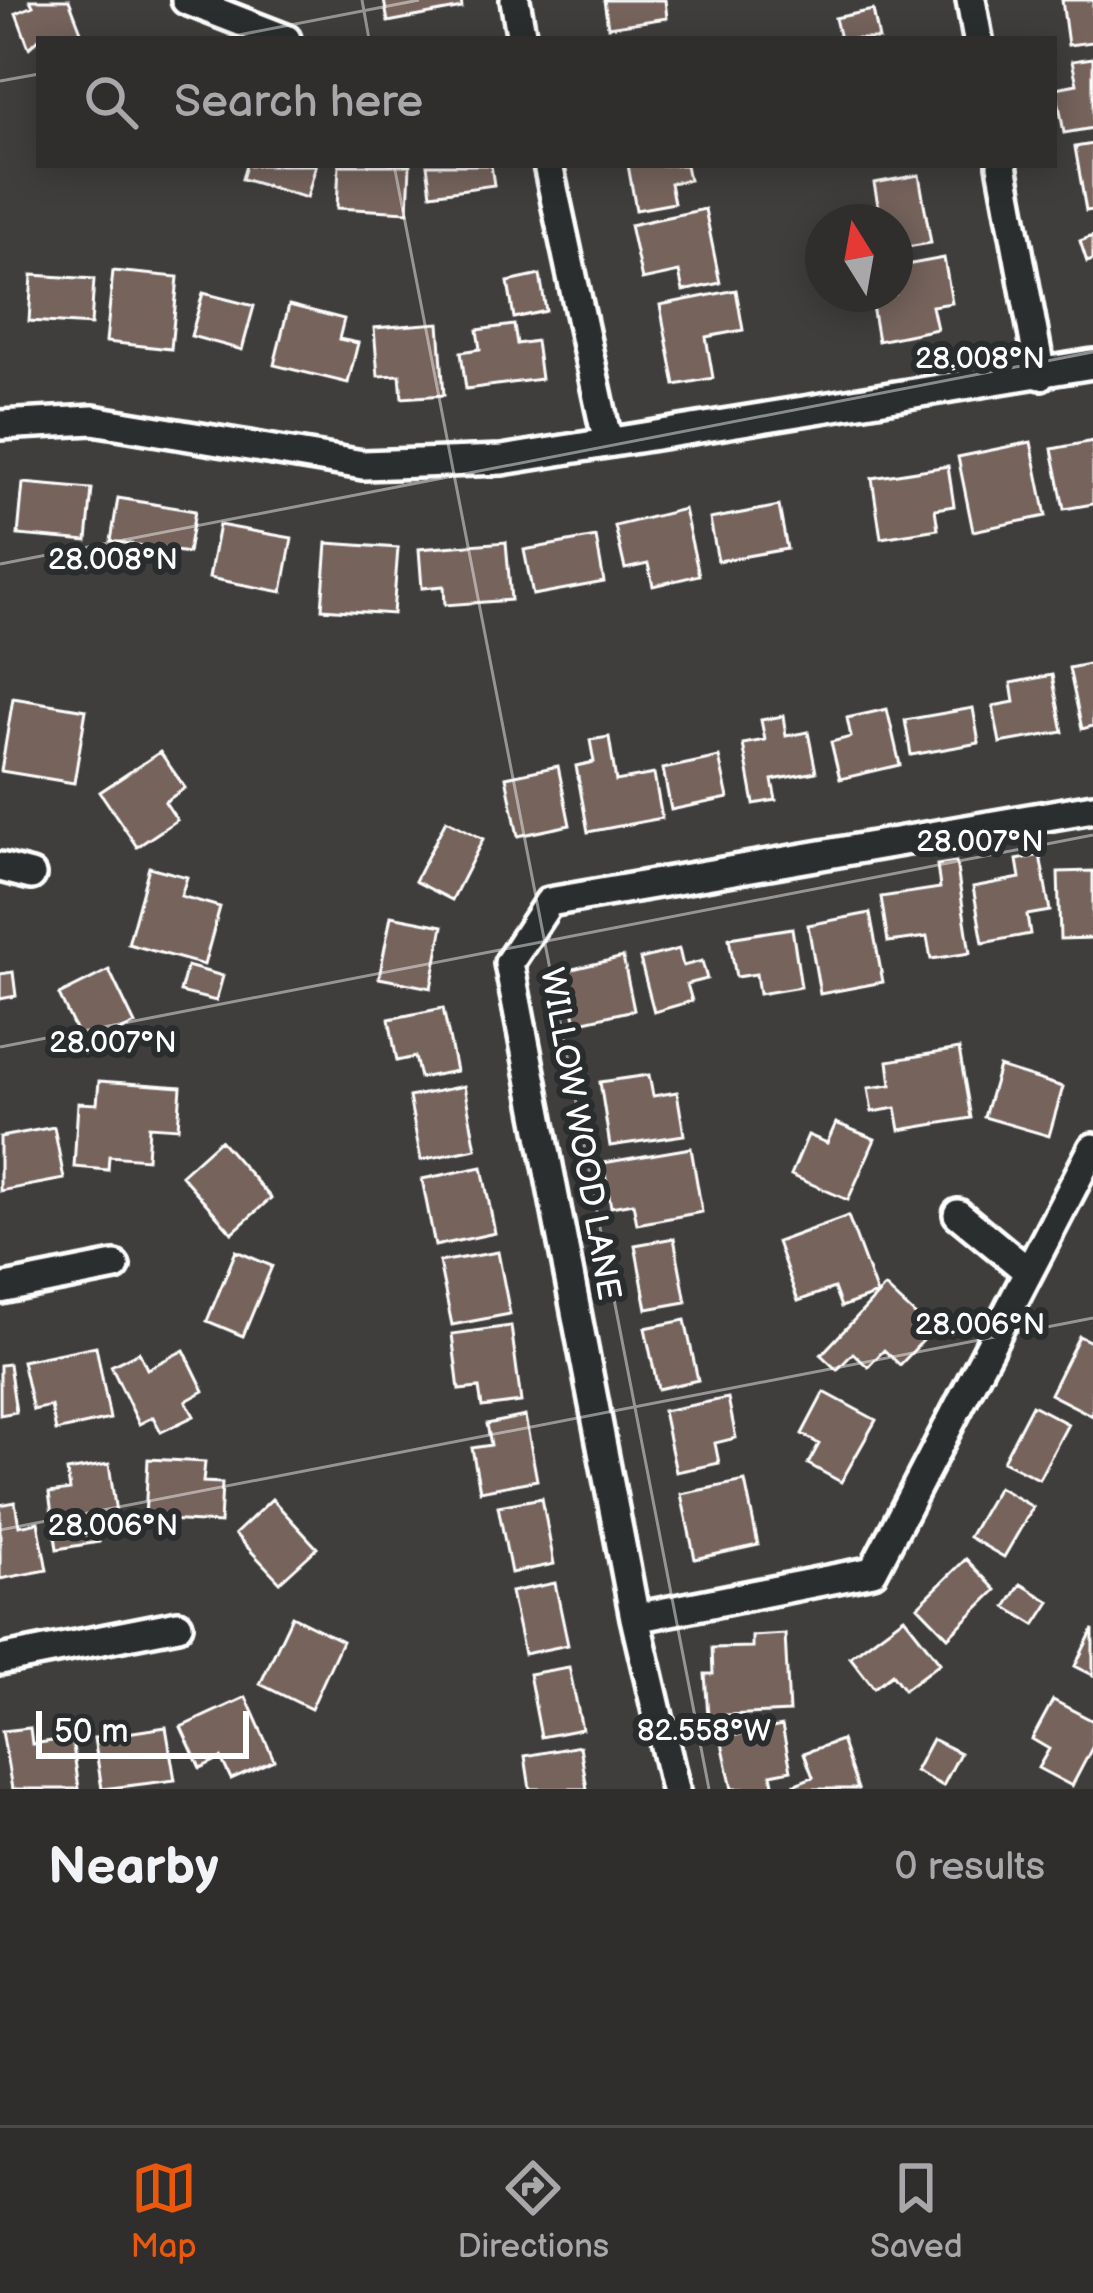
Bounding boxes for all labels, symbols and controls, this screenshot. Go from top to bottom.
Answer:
search box [36,36,1057,168]
icon: search [78,69,144,135]
text: Search here [174,75,423,130]
north arrow [805,204,913,312]
text: 28.008°N [915,341,1045,377]
text: 28.008°N [48,542,178,578]
text: 28.007°N [916,824,1044,860]
street label: WILLOW WOOD LANE [531,965,629,1303]
text: 28.007°N [49,1025,177,1061]
text: 28.006°N [915,1307,1045,1343]
text: 28.006°N [48,1508,178,1544]
scale bar [36,1705,249,1758]
text: 50 m [54,1712,129,1752]
text: 82.558°W [637,1713,771,1749]
text: Nearby [48,1837,219,1898]
text: 0 results [894,1844,1045,1891]
tab: Map [130,2155,197,2267]
tab: Directions [457,2155,609,2267]
tab: Saved [870,2155,963,2267]

